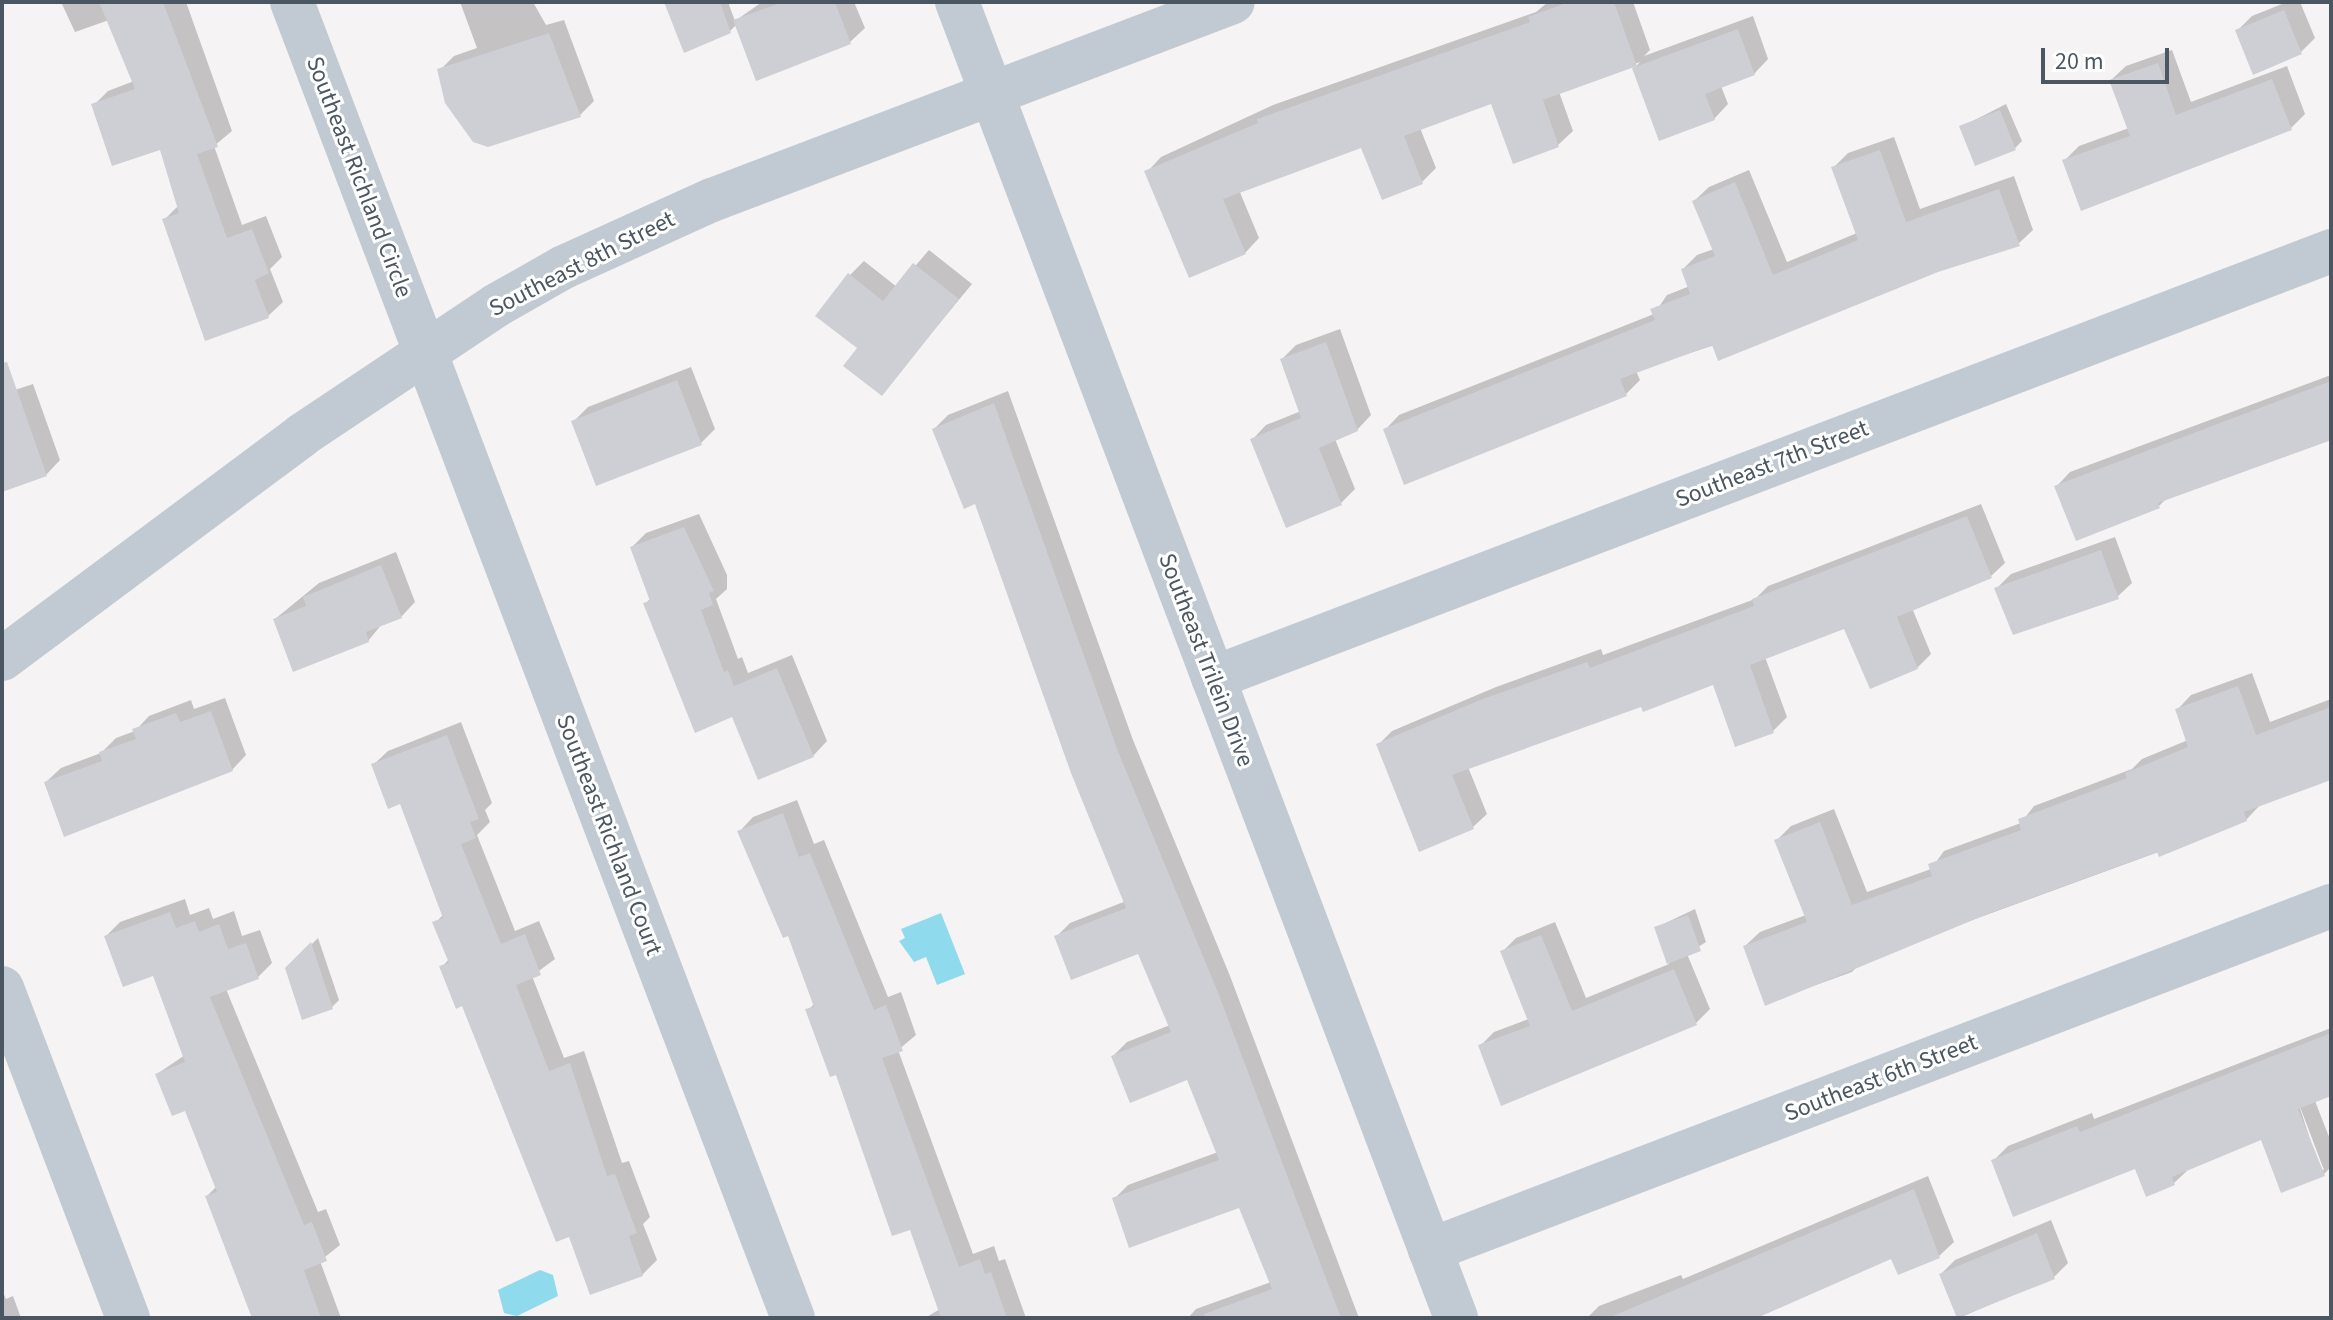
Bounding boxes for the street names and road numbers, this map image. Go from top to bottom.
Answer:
street label: Southeast Richland Circle [300,52,418,302]
street label: Southeast 8th Street [484,205,680,323]
street label: Southeast 7th Street [1672,414,1872,514]
street label: Southeast Trilein Drive [1152,549,1260,771]
street label: Southeast Richland Court [550,711,668,959]
street label: Southeast 6th Street [1781,1028,1981,1128]

